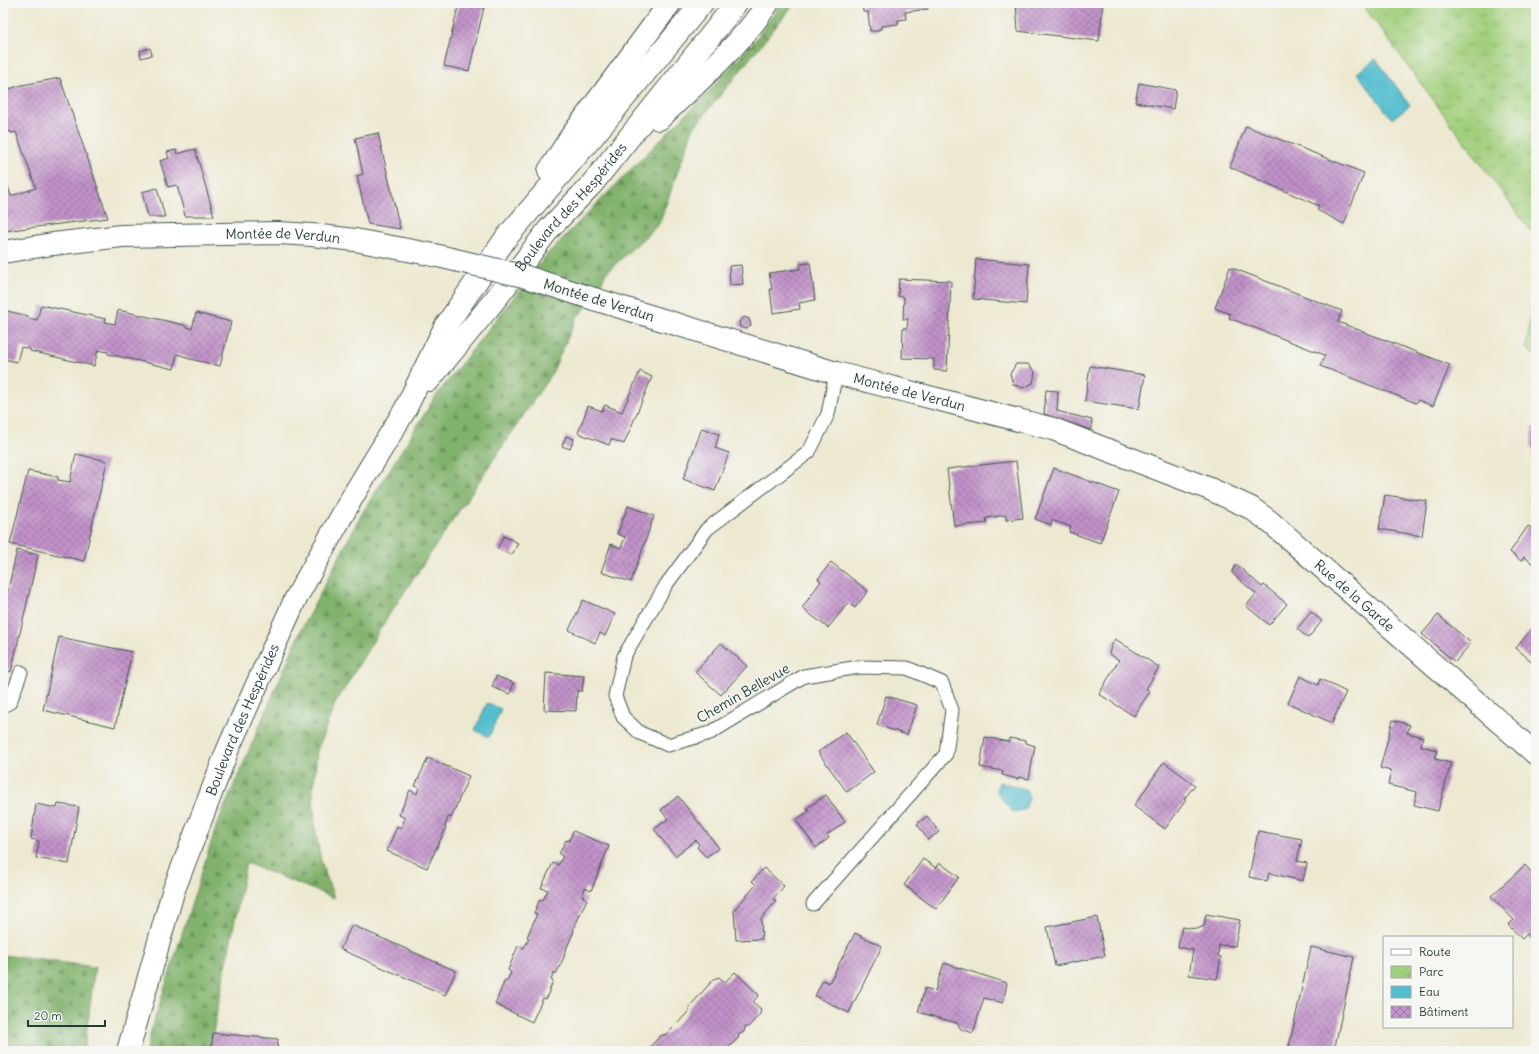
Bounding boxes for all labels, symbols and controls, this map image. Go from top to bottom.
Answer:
street label: Boulevard des Hespérides [511,139,631,275]
street label: Montée de Verdun [225,224,341,247]
street label: Montée de Verdun [541,275,657,325]
street label: Montée de Verdun [852,369,967,415]
street label: Rue de la Garde [1311,556,1398,635]
street label: Boulevard des Hespérides [202,641,283,798]
street label: Chemin Bellevue [693,659,793,727]
legend [1383,936,1513,1028]
text: Route [1419,944,1451,959]
text: Parc [1419,964,1444,979]
text: Eau [1419,984,1440,999]
scale bar [28,1002,105,1028]
text: Bâtiment [1419,1004,1468,1019]
text: 20 m [34,1008,62,1023]

